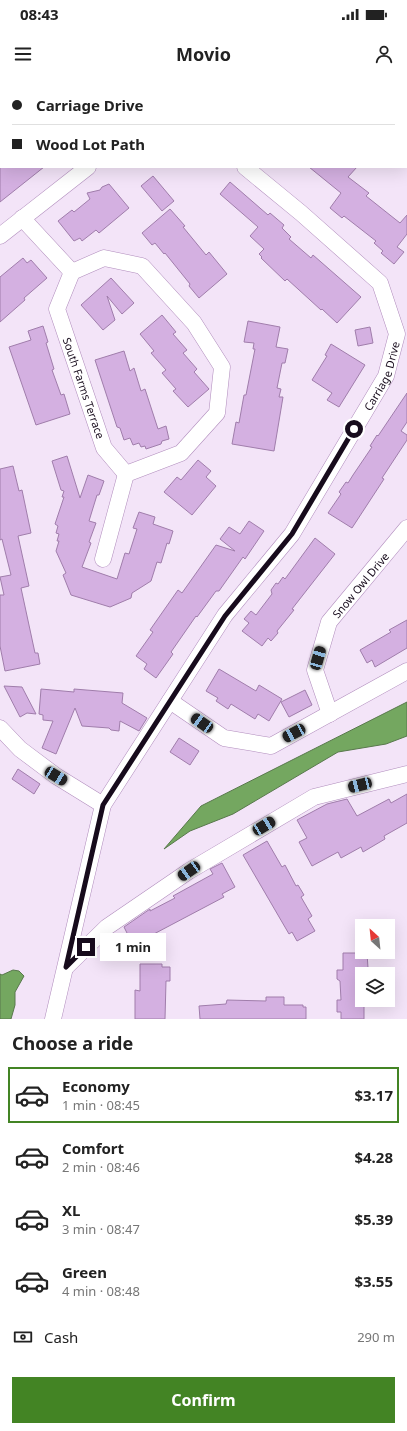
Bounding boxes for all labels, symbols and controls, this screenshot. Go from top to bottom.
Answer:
text: 08:43 [20,4,59,24]
text: Movio [176,42,231,66]
icon: menu [12,43,34,65]
icon: person [373,43,395,65]
text: Carriage Drive [36,95,144,115]
text: Wood Lot Path [36,134,145,154]
street label: South Farms Terrace [60,335,108,441]
street label: Carriage Drive [360,340,402,413]
route start [345,420,363,438]
street label: Snow Owl Drive [328,549,392,621]
car [309,645,327,671]
car [189,711,215,735]
car [281,722,307,744]
car [43,765,69,787]
car [347,776,373,794]
car [251,815,277,837]
car [176,859,202,883]
north arrow [355,919,395,959]
map controls [355,919,395,1007]
callout: 1 min [100,933,166,961]
route end [77,938,95,956]
text: 1 min [115,938,151,956]
button: layers [355,967,395,1007]
text: Choose a ride [12,1031,133,1055]
text: Economy [62,1076,130,1096]
icon: car [14,1077,50,1113]
text: $3.17 [354,1085,393,1105]
text: 1 min · 08:45 [62,1096,140,1114]
text: Comfort [62,1138,124,1158]
icon: car [14,1139,50,1175]
text: $4.28 [354,1147,393,1167]
text: 2 min · 08:46 [62,1158,140,1176]
text: XL [62,1200,80,1220]
icon: car [14,1201,50,1237]
text: $5.39 [354,1209,393,1229]
text: 3 min · 08:47 [62,1220,140,1238]
text: Green [62,1262,107,1282]
icon: car [14,1263,50,1299]
text: $3.55 [354,1271,393,1291]
text: 4 min · 08:48 [62,1282,140,1300]
icon: cash [12,1326,34,1348]
text: Cash [44,1327,78,1347]
text: 290 m [357,1328,395,1346]
button: Confirm [12,1377,395,1423]

